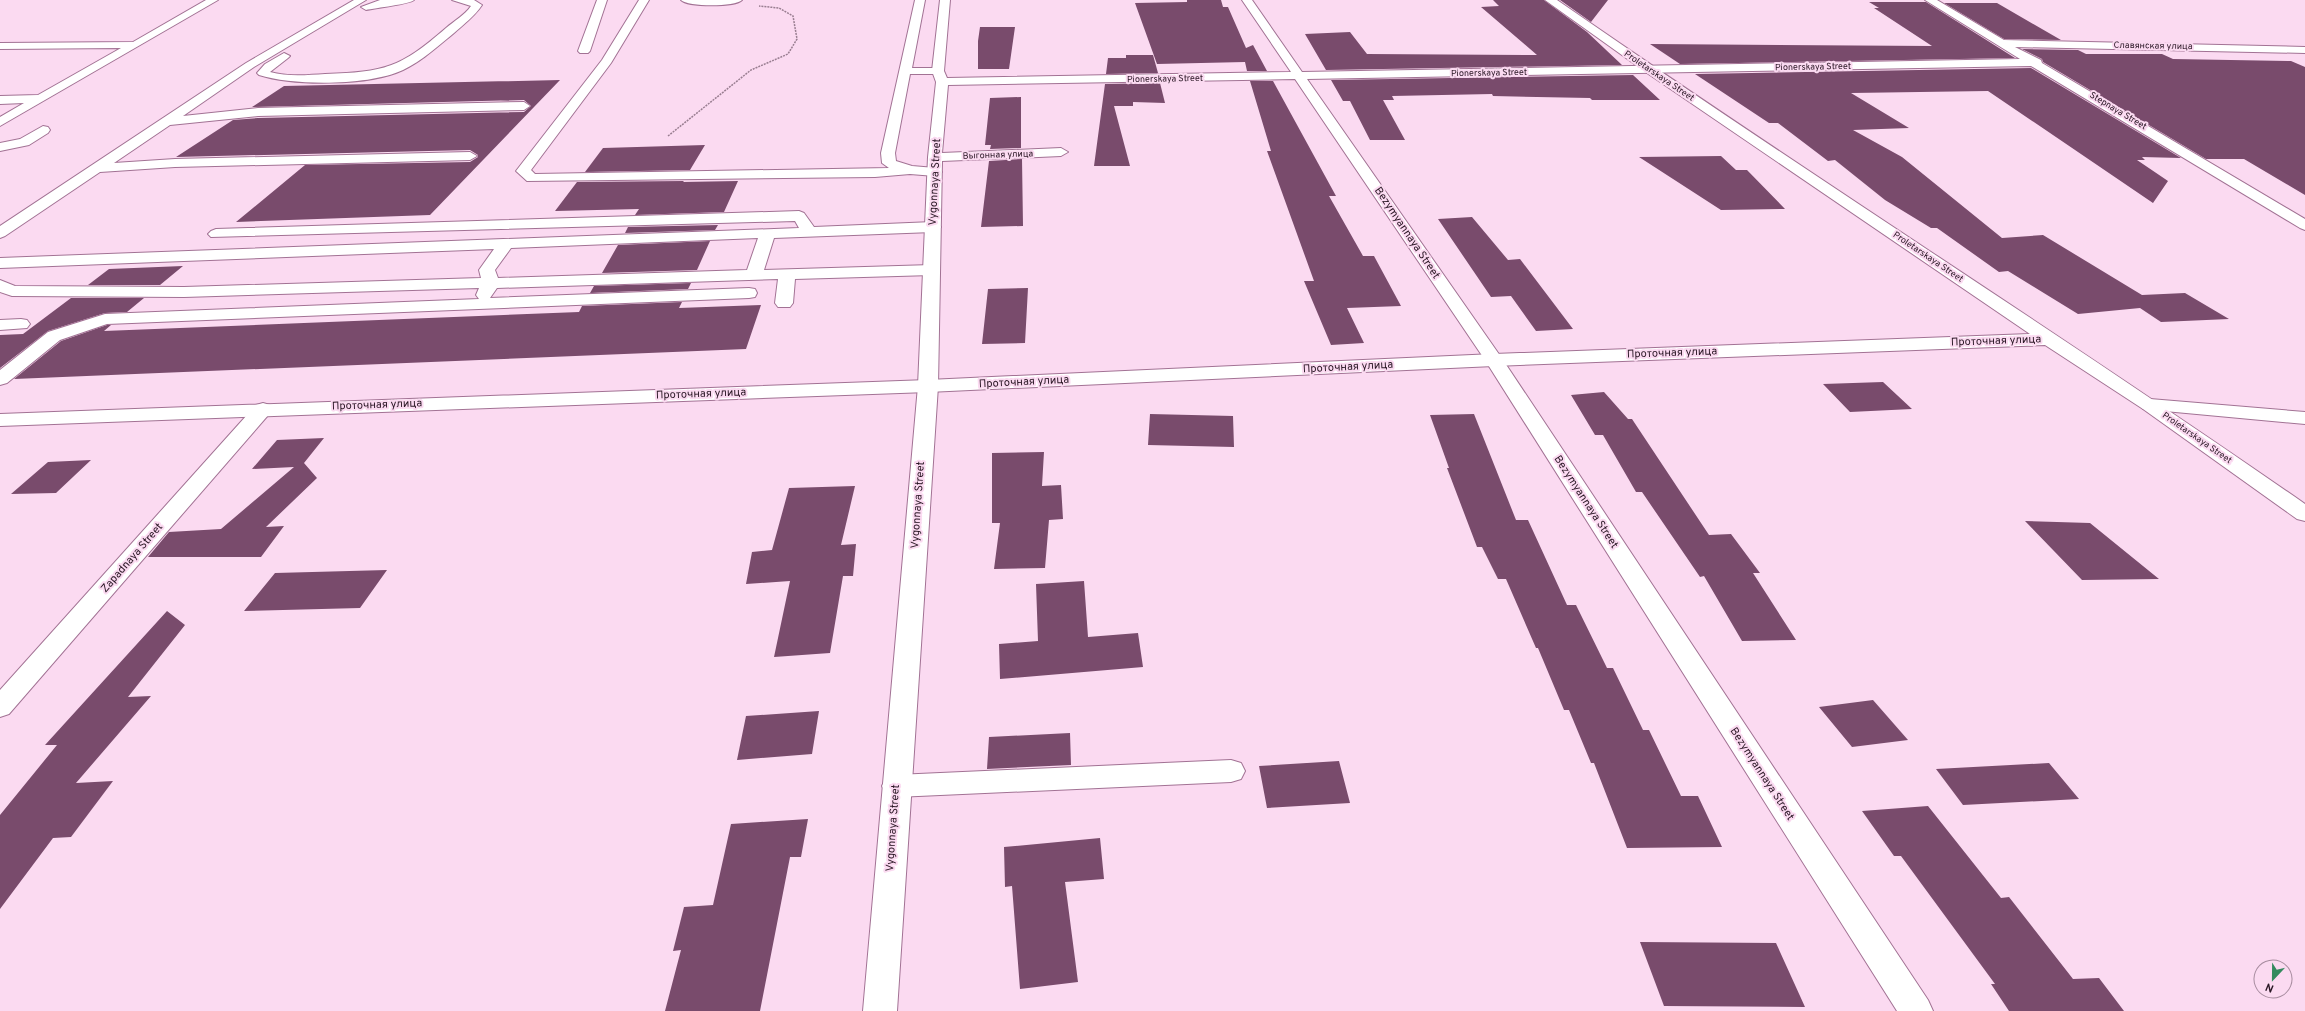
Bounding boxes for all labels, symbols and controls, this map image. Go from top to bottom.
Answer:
street label: Славянская улица [2113,40,2193,52]
street label: Proletarskaya Street [1622,48,1696,104]
street label: Pionerskaya Street [1775,61,1851,73]
street label: Pionerskaya Street [1451,67,1527,79]
street label: Pionerskaya Street [1127,73,1203,85]
street label: Stepnaya Street [2087,90,2149,132]
street label: Vygonnaya Street [926,138,944,226]
street label: Выгонная улица [963,148,1034,162]
street label: Bezymyannaya Street [1371,184,1443,282]
street label: Proletarskaya Street [1891,229,1965,285]
street label: Проточная улица [1951,332,2042,350]
street label: Проточная улица [1627,344,1718,362]
street label: Проточная улица [1302,358,1394,376]
street label: Проточная улица [978,373,1070,391]
street label: Проточная улица [656,385,747,403]
street label: Проточная улица [332,396,423,414]
street label: Proletarskaya Street [2160,410,2234,466]
street label: Bezymyannaya Street [1551,453,1621,551]
street label: Vygonnaya Street [908,461,928,549]
street label: Zapadnaya Street [98,520,166,596]
street label: Bezymyannaya Street [1727,725,1797,823]
street label: Vygonnaya Street [883,784,903,872]
north arrow [2253,959,2293,999]
text: N [2263,979,2276,995]

